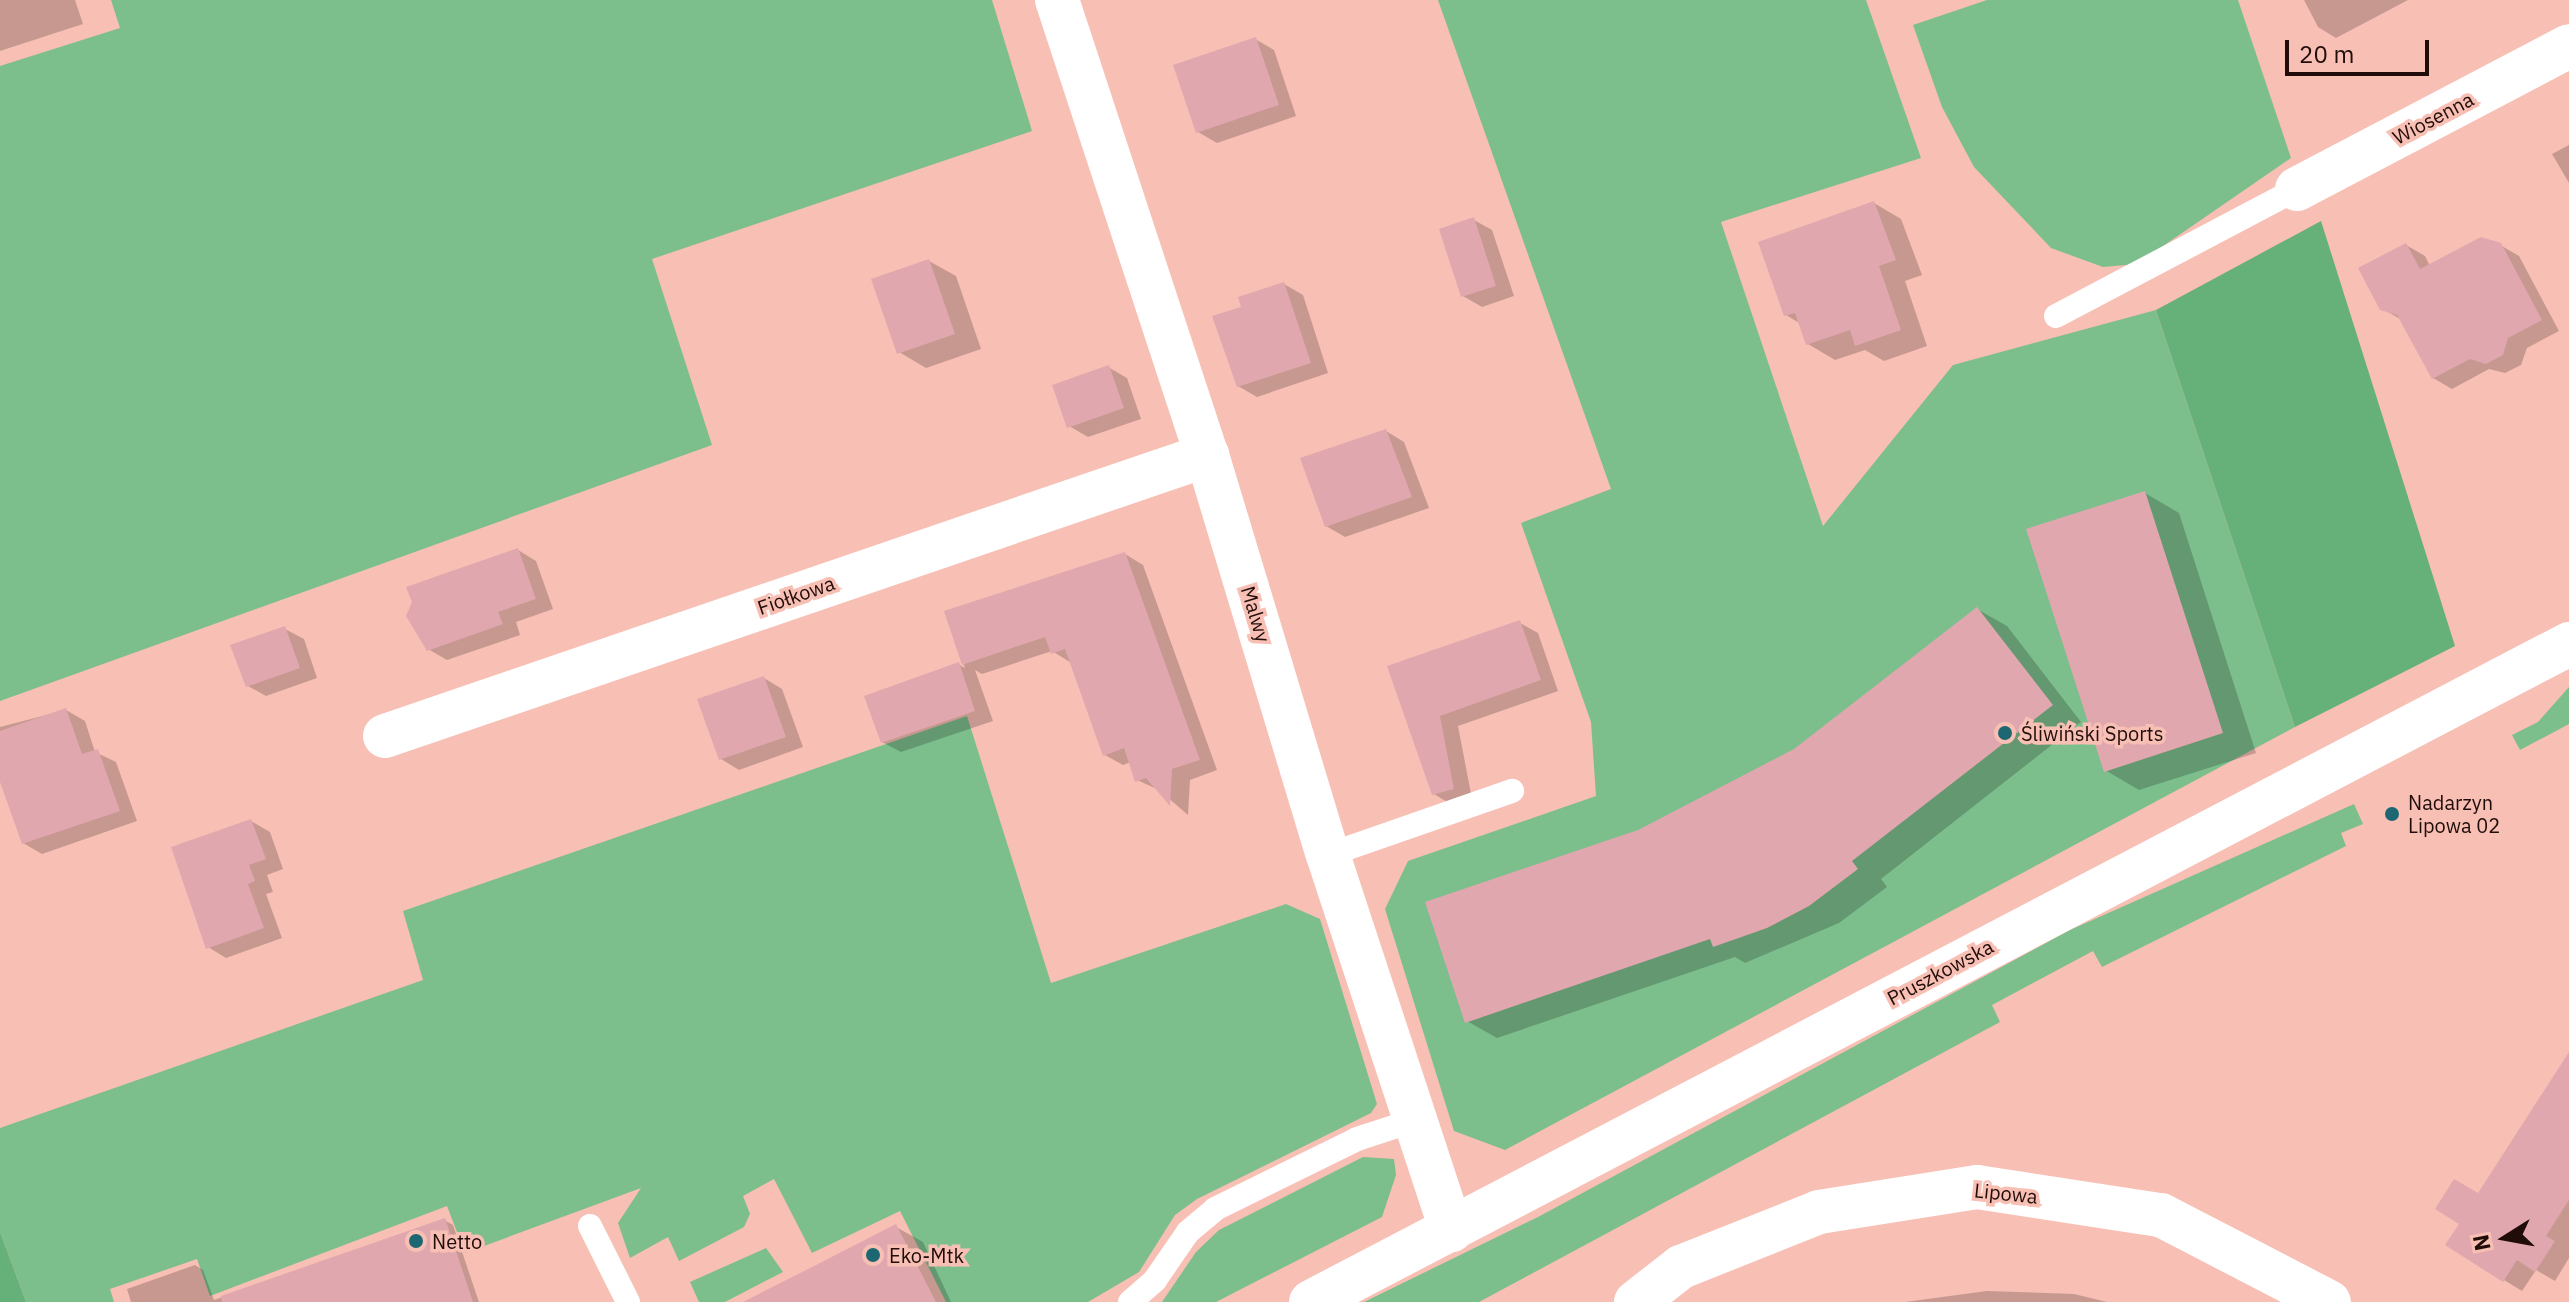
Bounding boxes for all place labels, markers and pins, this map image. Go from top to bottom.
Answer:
place label: Śliwiński Sports [2021,721,2163,745]
marker: Śliwiński Sports [1996,724,2014,742]
place label: Nadarzyn Lipowa 02 [2408,790,2500,837]
marker: Nadarzyn Lipowa 02 [2383,805,2401,823]
place label: Netto [432,1229,482,1253]
marker: Netto [407,1232,425,1250]
place label: Eko-Mtk [889,1243,964,1267]
marker: Eko-Mtk [864,1246,882,1264]

